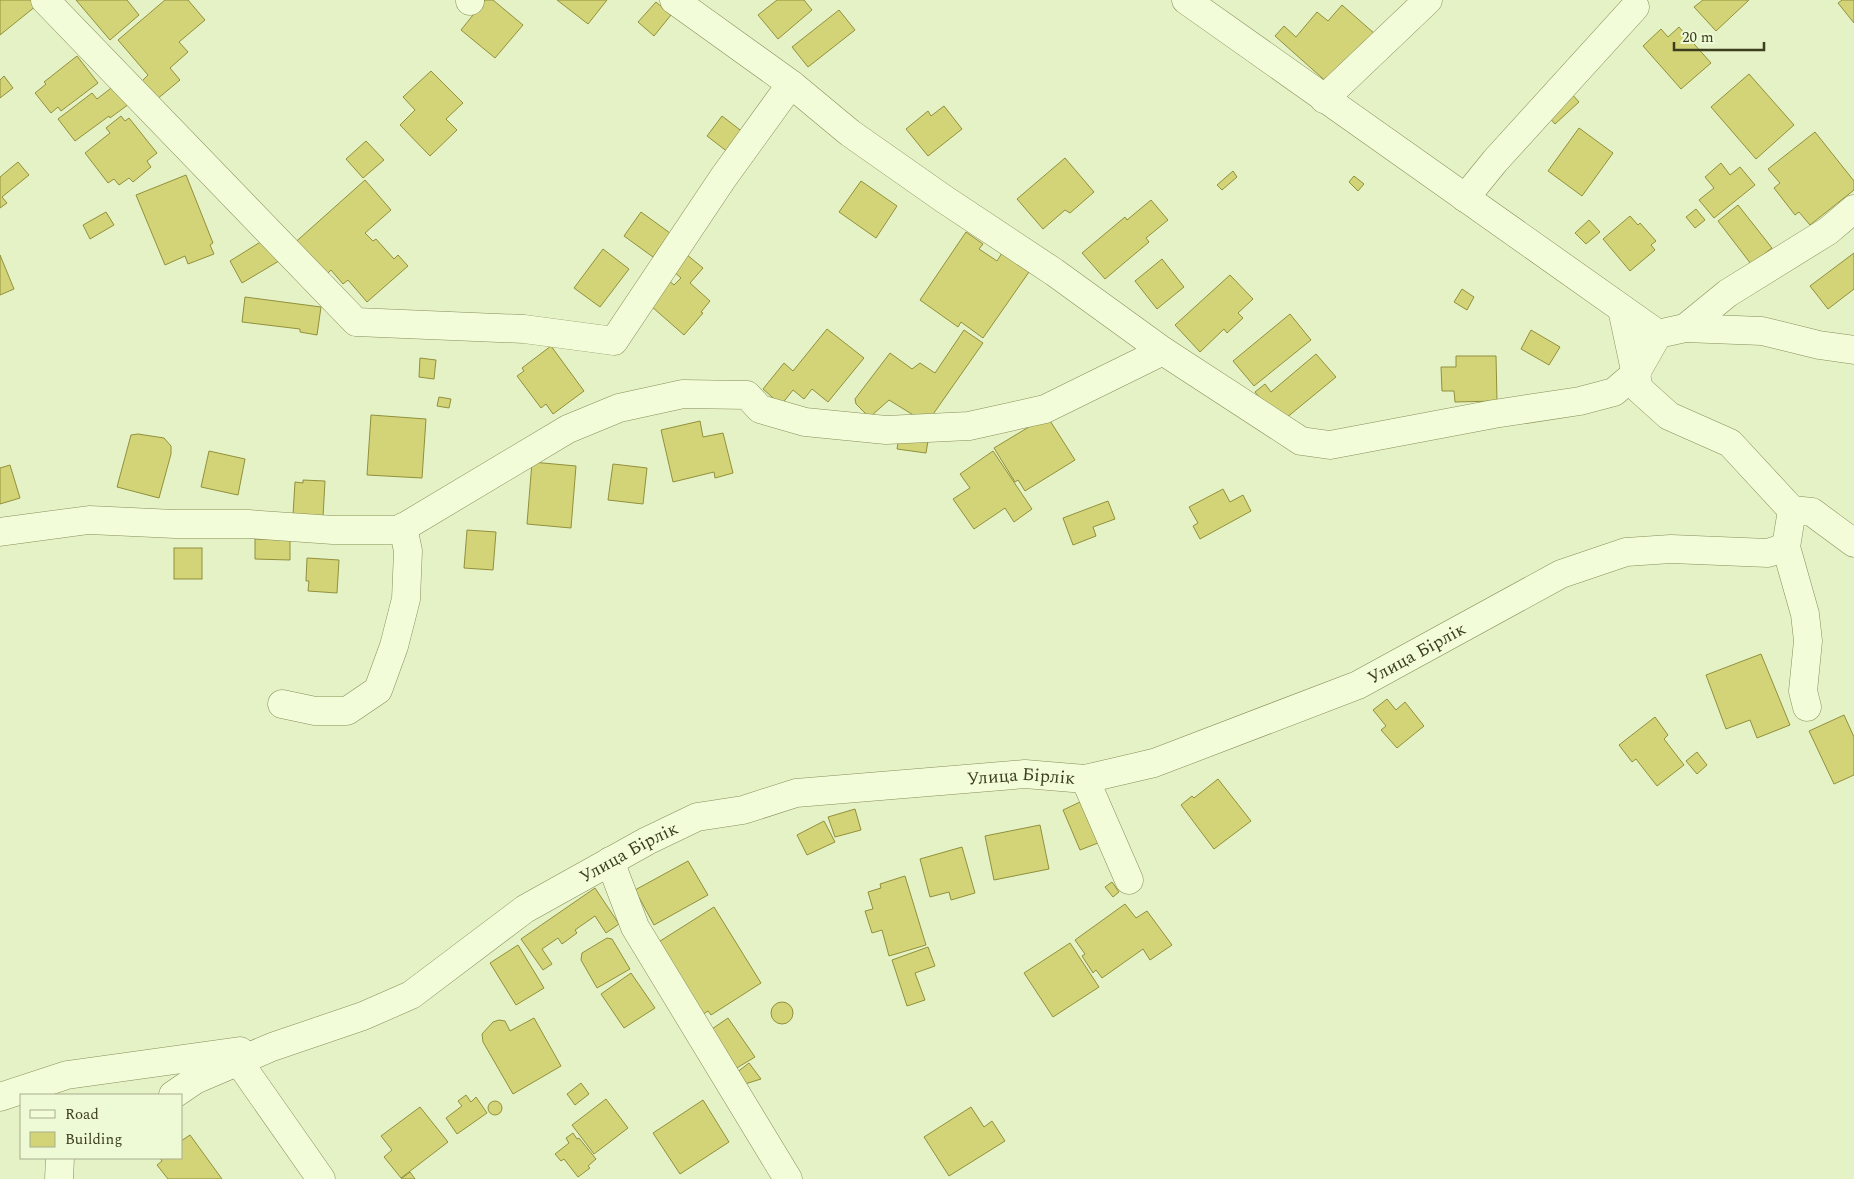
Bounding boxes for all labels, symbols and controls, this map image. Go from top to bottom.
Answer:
scale bar [1674,20,1764,52]
text: 20 m [1682,26,1714,49]
street label: Улица Бірлік [1363,616,1471,691]
street label: Улица Бірлік [966,761,1076,793]
street label: Улица Бірлік [574,815,683,890]
legend [20,1094,182,1159]
text: Road [65,1103,99,1126]
text: Building [65,1128,122,1151]

